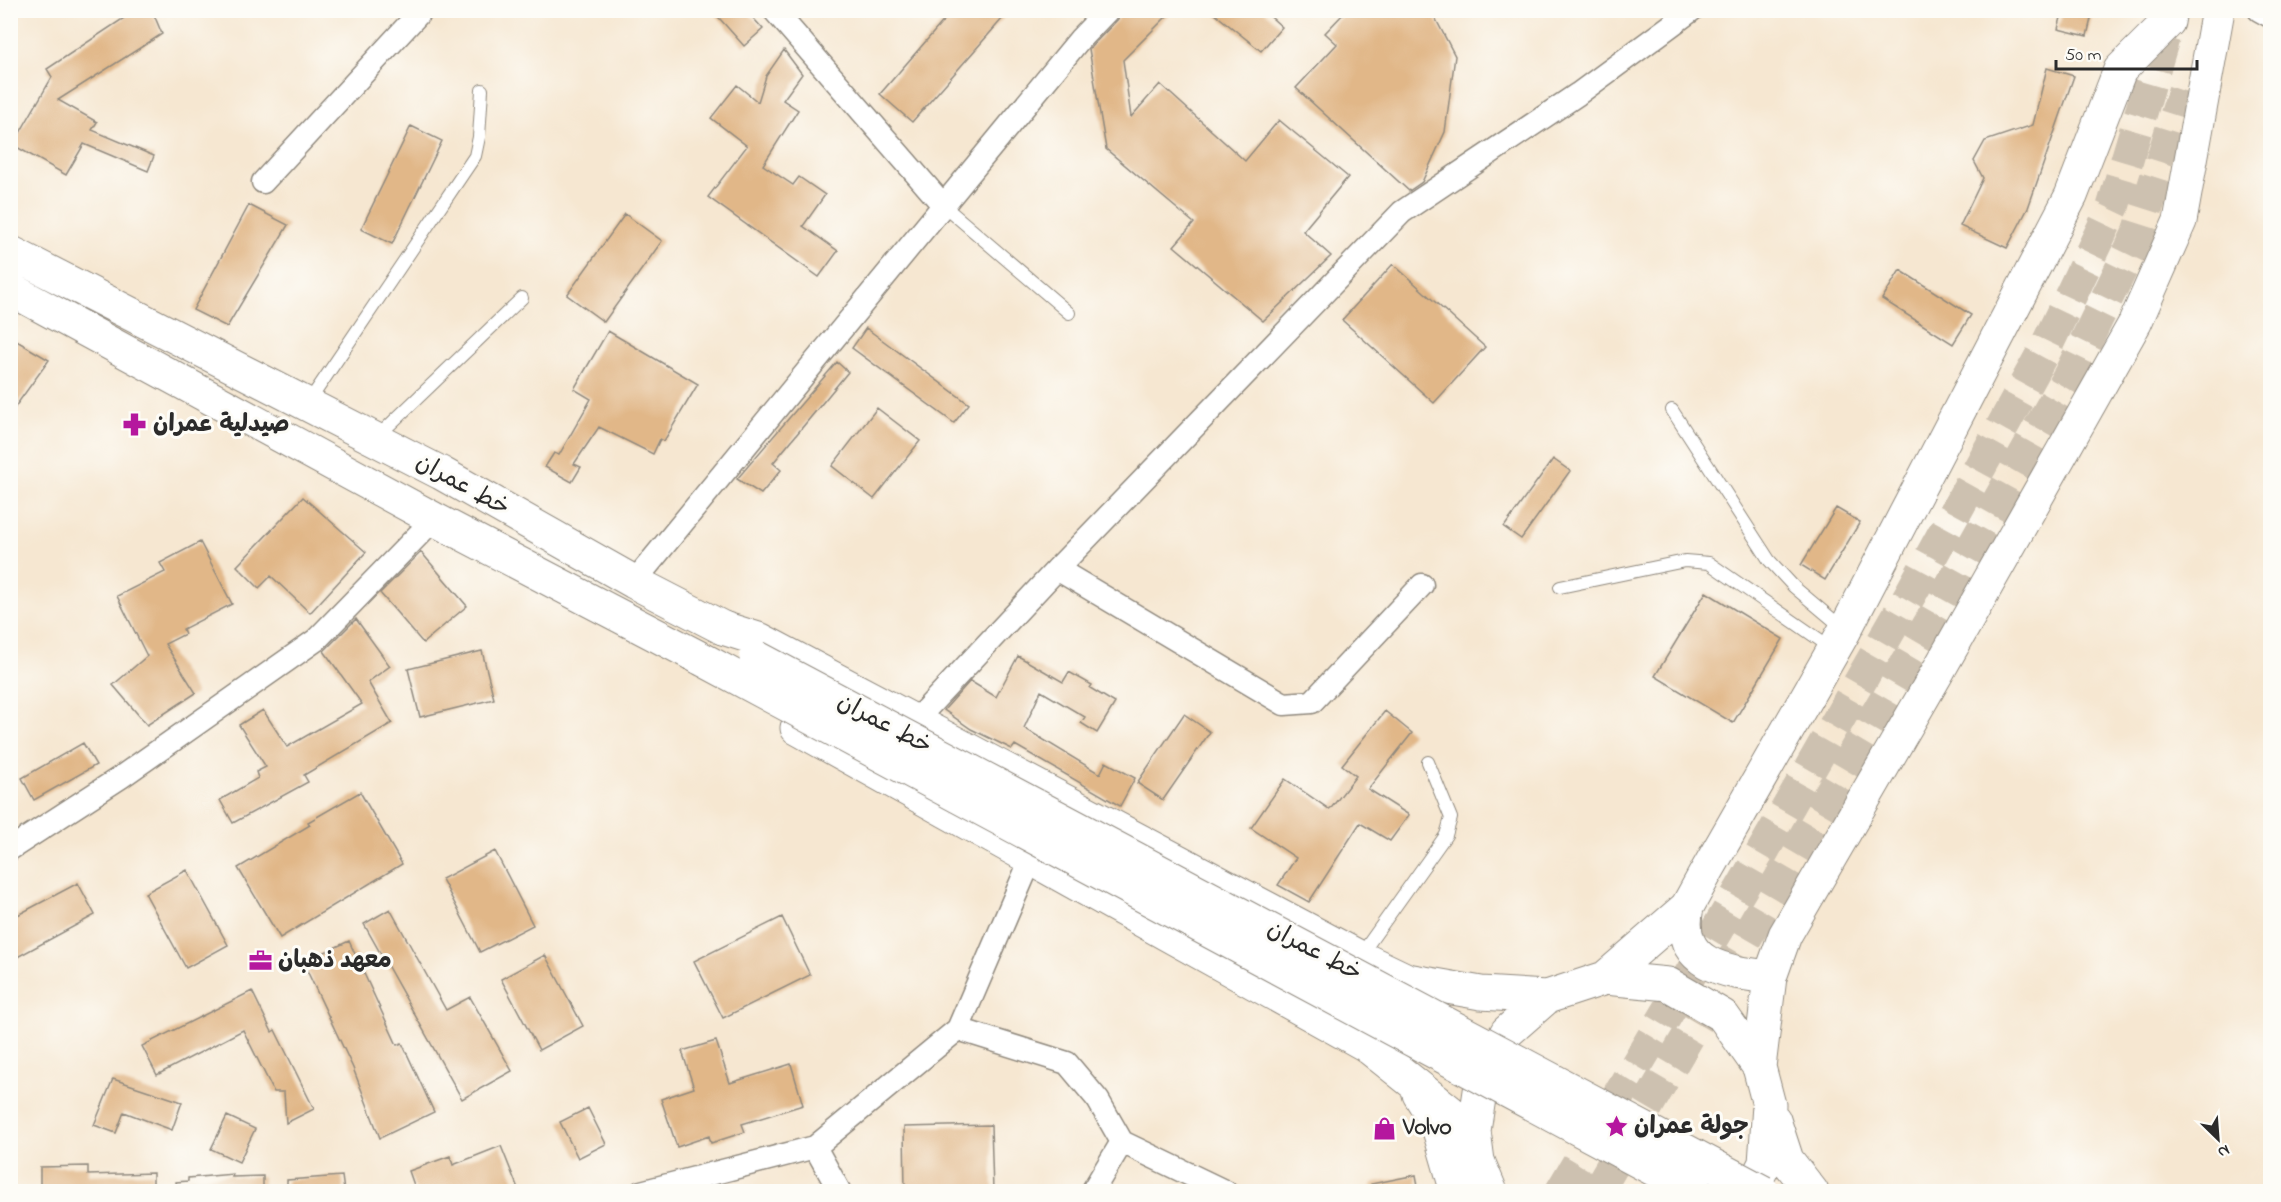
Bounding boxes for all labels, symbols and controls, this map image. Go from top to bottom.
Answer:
scale bar [2056,33,2197,71]
text: 50 m [2065,43,2102,69]
place label: صيدلية عمران [153,408,290,443]
pharmacy icon: صيدلية عمران [122,412,148,438]
street label: خط عمران [409,446,515,526]
street label: خط عمران [830,685,938,765]
street label: خط عمران [1260,912,1368,992]
place label: معهد ذهبان [278,944,392,979]
office icon: معهد ذهبان [247,948,273,974]
north arrow [2188,1109,2248,1169]
place label: جولة عمران [1634,1110,1749,1145]
place label: Volvo [1402,1111,1452,1146]
place icon: جولة عمران [1603,1114,1629,1140]
shop icon: Volvo [1372,1115,1398,1141]
text: N [2213,1138,2233,1164]

